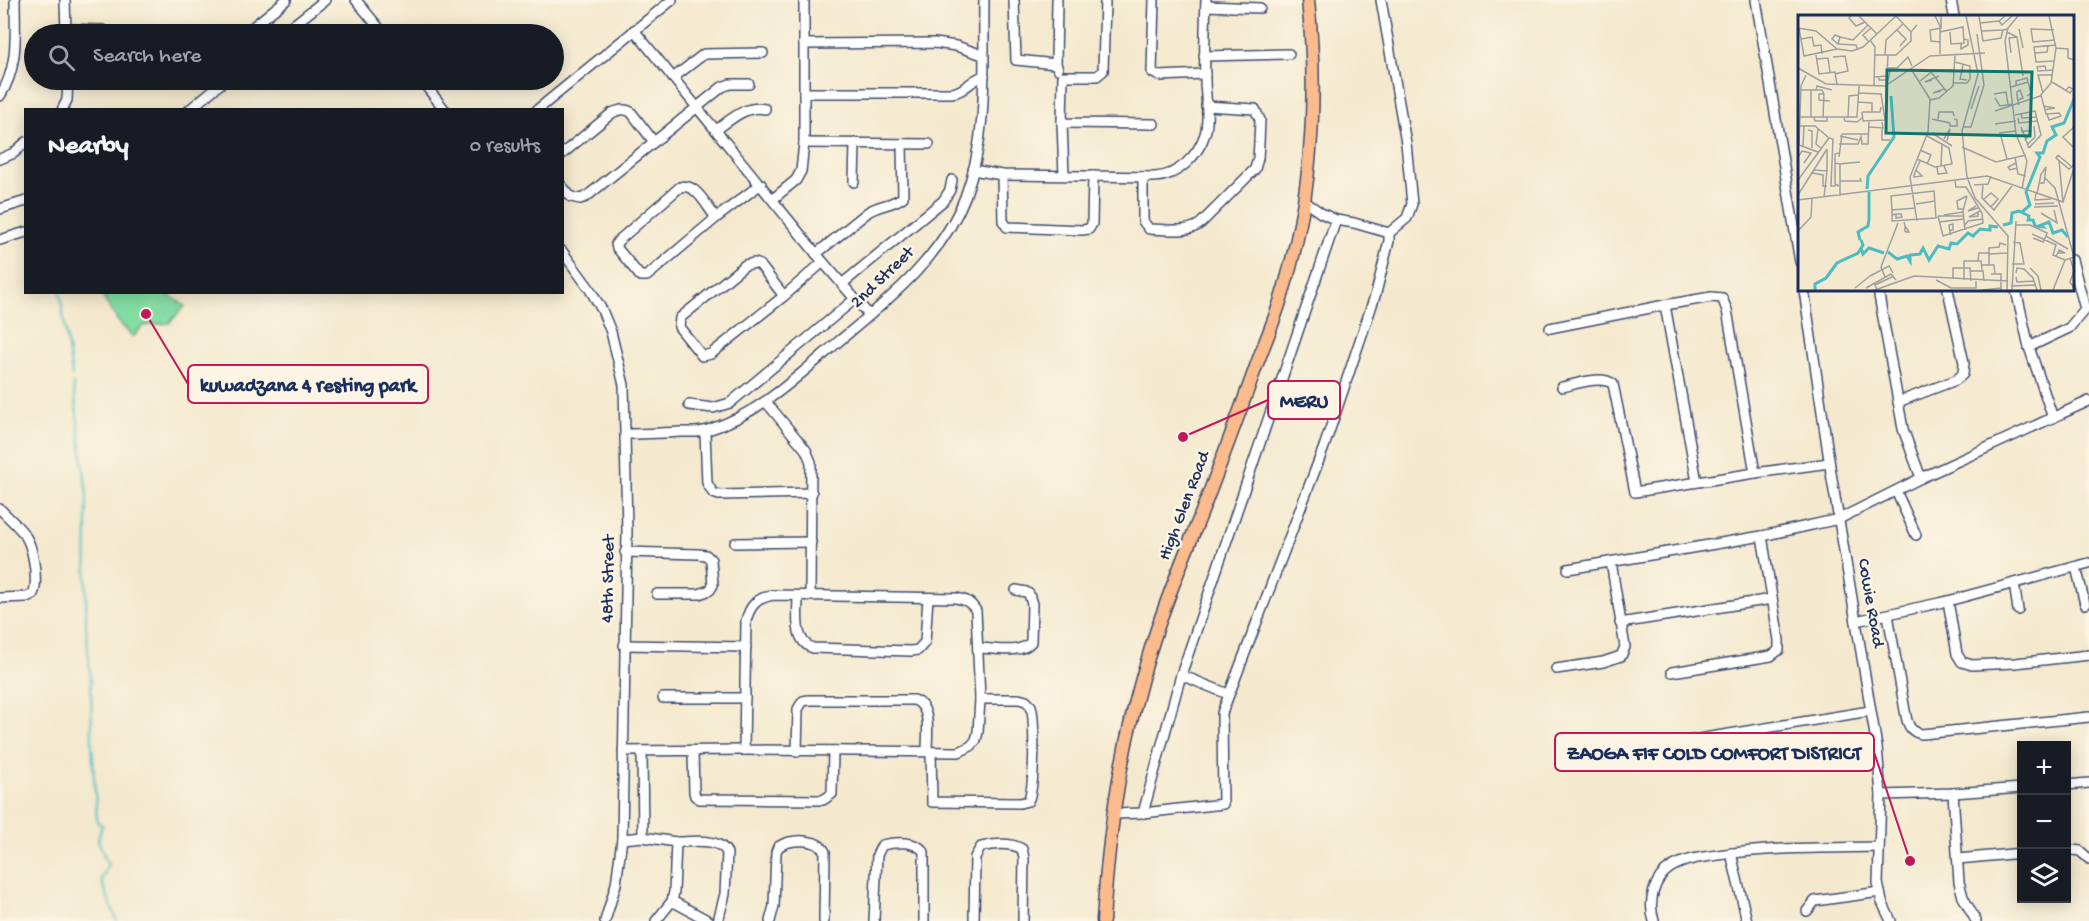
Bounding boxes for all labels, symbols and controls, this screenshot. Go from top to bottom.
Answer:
inset map [1798,15,2074,291]
search box [24,24,564,90]
icon: search [45,41,78,74]
text: Search here [93,44,201,70]
text: Nearby [48,132,129,163]
text: 0 results [470,136,540,159]
street label: 2nd Street [847,241,920,313]
callout: kuwadzana 4 resting park [188,365,428,403]
text: kuwadzana 4 resting park [200,376,418,399]
callout: MERU [1268,381,1340,419]
text: MERU [1280,392,1329,415]
street label: High Glen Road [1155,447,1216,563]
street label: 48th Street [598,533,620,623]
street label: Cowie Road [1852,557,1888,650]
callout: ZAOGA FIF COLD COMFORT DISTRICT [1555,733,1874,771]
map controls [2017,741,2071,903]
button: + [2017,741,2071,795]
text: ZAOGA FIF COLD COMFORT DISTRICT [1567,744,1863,767]
button: − [2017,795,2071,849]
button: layers [2017,849,2071,903]

